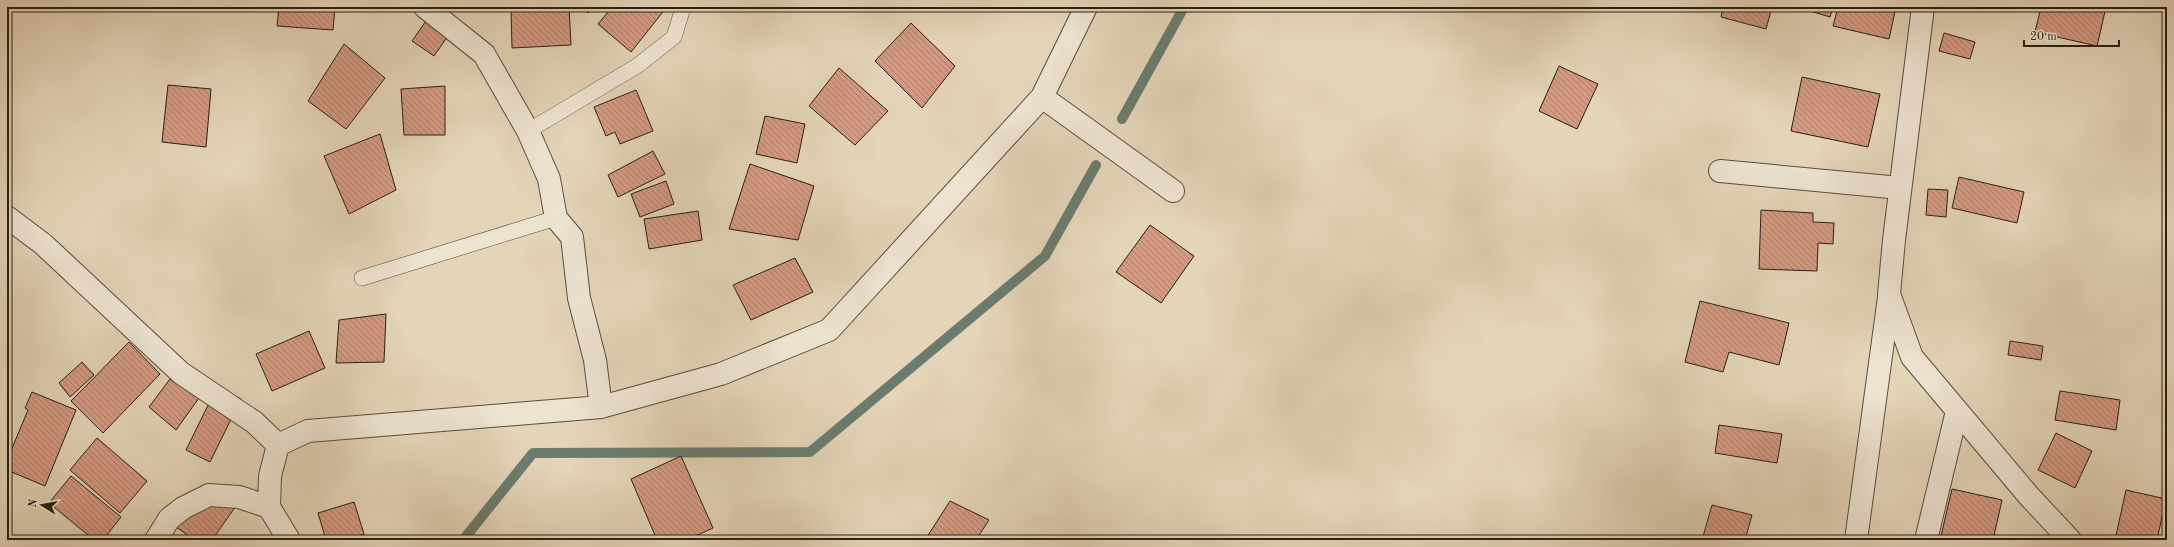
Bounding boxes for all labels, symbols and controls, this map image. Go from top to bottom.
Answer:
scale bar [2024,22,2119,48]
text: 20 m [2030,31,2057,43]
north arrow [22,485,62,525]
text: N [27,498,40,509]

